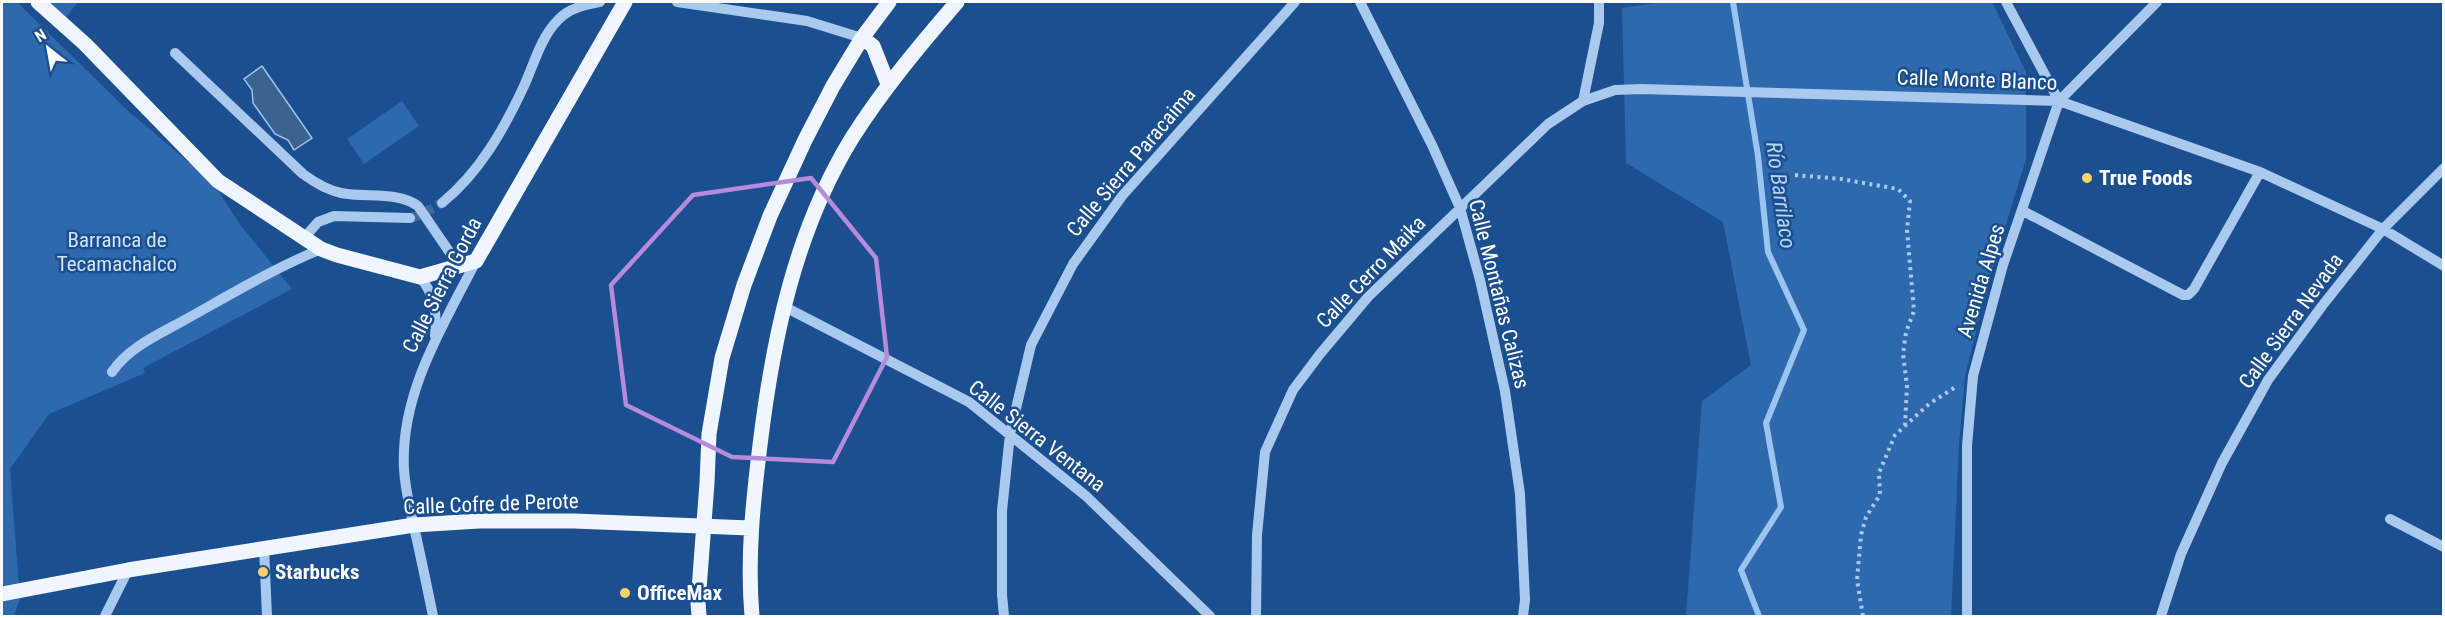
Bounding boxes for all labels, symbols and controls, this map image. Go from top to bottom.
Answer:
north arrow [18,18,78,78]
text: N [31,25,50,46]
street label: Calle Monte Blanco [1896,65,2058,95]
street label: Calle Sierra Paracaima [1062,83,1200,241]
water label: Río Barrilaco [1761,140,1801,250]
place label: True Foods [2099,166,2193,190]
marker: True Foods [2080,171,2094,185]
street label: Calle Montañas Calizas [1464,197,1534,391]
street label: Calle Cerro Maika [1312,211,1430,333]
street label: Calle Sierra Gorda [398,213,486,357]
street label: Avenida Alpes [1952,221,2010,341]
park label: Barranca de Tecamachalco [57,228,177,276]
street label: Calle Sierra Nevada [2234,249,2348,393]
street label: Calle Sierra Ventana [964,375,1110,497]
street label: Calle Cofre de Perote [403,489,579,519]
place label: Starbucks [275,560,360,584]
marker: Starbucks [256,565,270,579]
place label: OfficeMax [637,581,722,605]
marker: OfficeMax [618,586,632,600]

